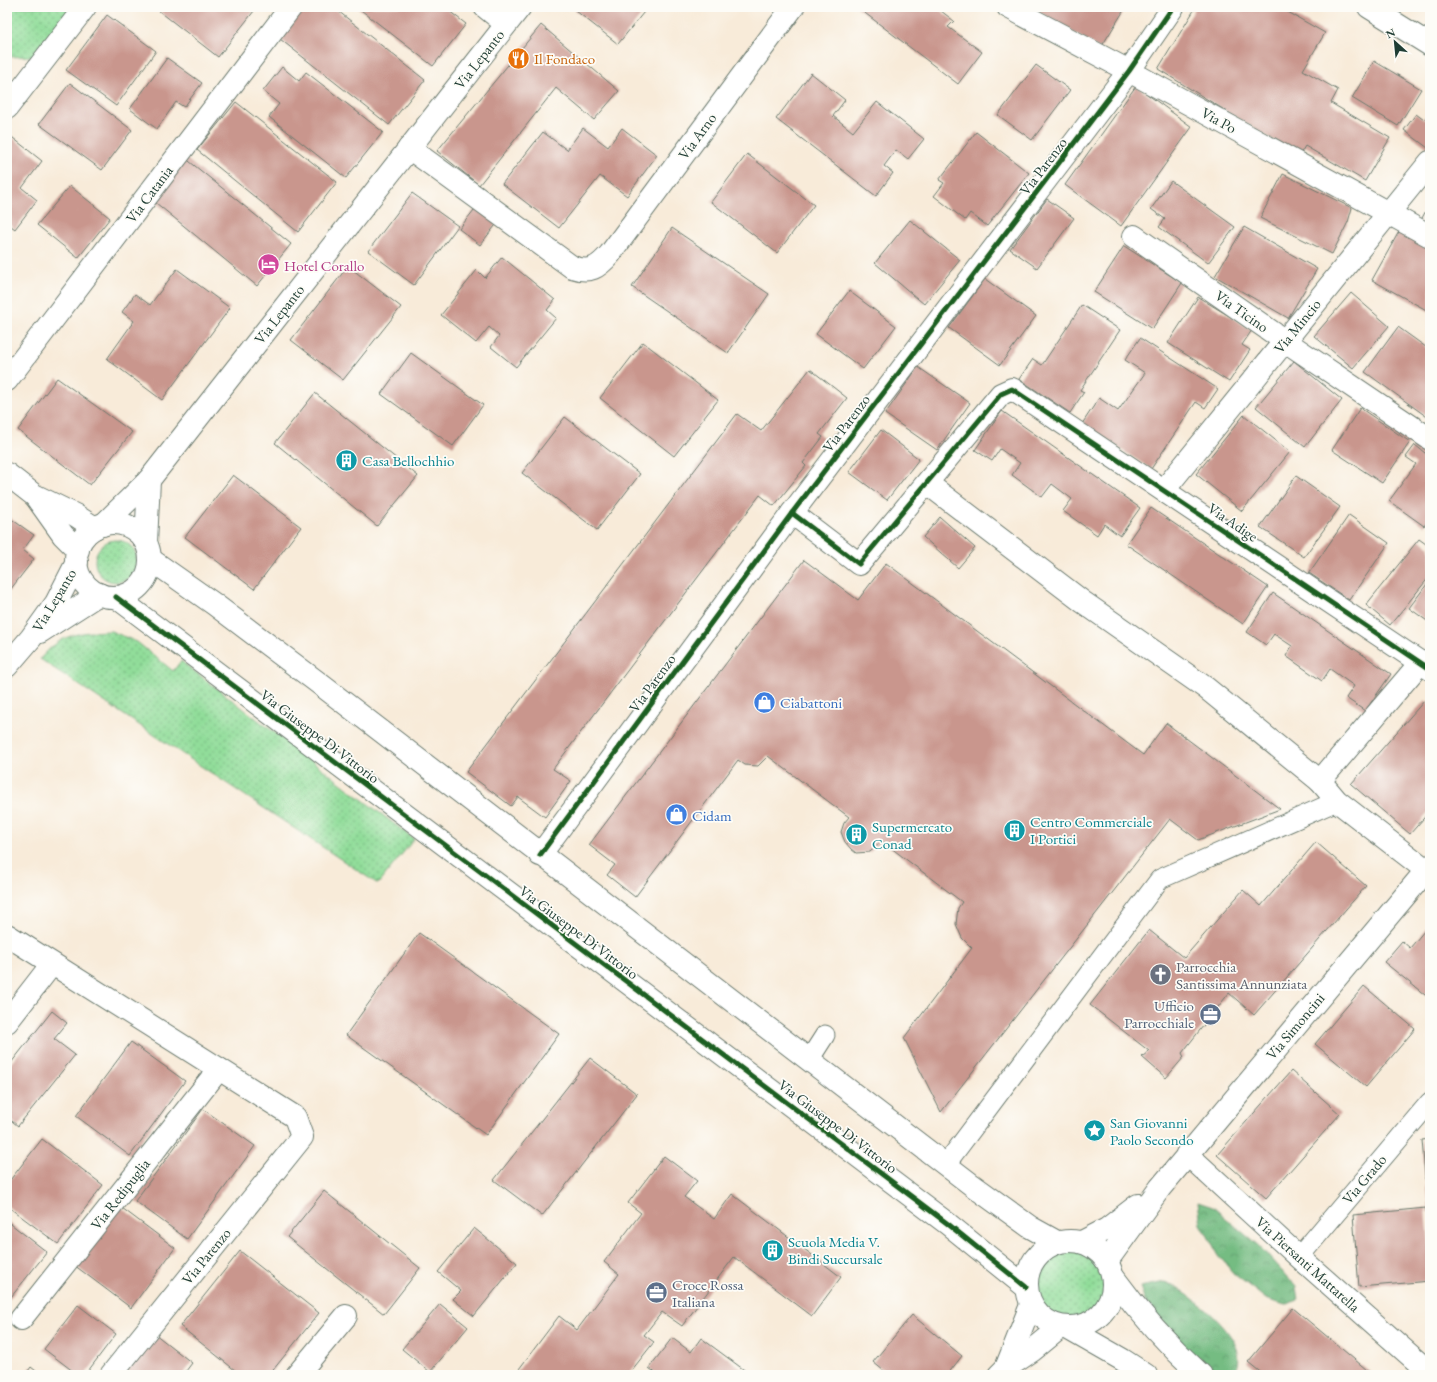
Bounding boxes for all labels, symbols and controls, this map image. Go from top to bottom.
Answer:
north arrow [1375,22,1415,62]
street label: Via Lepanto [450,25,508,93]
text: N [1383,25,1398,41]
restaurant icon: Il Fondaco [506,45,532,71]
place label: Il Fondaco [534,49,595,68]
street label: Via Po [1198,103,1240,137]
street label: Via Arno [674,109,720,163]
street label: Via Parenzo [1015,133,1071,199]
street label: Via Catania [121,161,177,227]
hotel icon: Hotel Corallo [255,252,281,278]
place label: Hotel Corallo [284,256,364,275]
street label: Via Lepanto [250,280,308,348]
street label: Via Ticino [1211,286,1273,336]
street label: Via Mincio [1269,295,1325,357]
street label: Via Parenzo [818,390,874,456]
building icon: Casa Bellochhio [333,447,359,473]
place label: Casa Bellochhio [362,451,454,470]
street label: Via Adige [1204,498,1262,546]
street label: Via Lepanto [28,565,80,635]
street label: Via Parenzo [624,650,680,716]
street label: Via Giuseppe Di Vittorio [257,685,383,787]
shop icon: Ciabattoni [751,689,777,715]
place label: Ciabattoni [780,693,842,712]
shop icon: Cidam [664,802,690,828]
place label: Cidam [692,806,732,825]
place label: Centro Commerciale I Portici [1030,812,1152,848]
place label: Supermercato Conad [872,817,952,853]
building icon: Centro Commerciale I Portici [1001,817,1027,843]
building icon: Supermercato Conad [844,822,870,848]
street label: Via Giuseppe Di Vittorio [516,881,642,983]
place label: Parrocchia Santissima Annunziata [1176,957,1307,993]
church icon: Parrocchia Santissima Annunziata [1147,962,1173,988]
street label: Via Simoncini [1262,988,1329,1063]
place label: Ufficio Parrocchiale [1124,996,1194,1032]
office icon: Ufficio Parrocchiale [1197,1001,1223,1027]
street label: Via Giuseppe Di Vittorio [775,1075,901,1177]
place label: San Giovanni Paolo Secondo [1110,1113,1194,1149]
place icon: San Giovanni Paolo Secondo [1082,1118,1108,1144]
street label: Via Grado [1338,1150,1390,1208]
street label: Via Redipuglia [86,1154,154,1234]
street label: Via Piersanti Mattarella [1252,1212,1364,1316]
street label: Via Parenzo [177,1224,235,1288]
place label: Scuola Media V. Bindi Succursale [788,1232,883,1268]
building icon: Scuola Media V. Bindi Succursale [759,1237,785,1263]
place label: Croce Rossa Italiana [672,1275,744,1311]
office icon: Croce Rossa Italiana [643,1280,669,1306]

